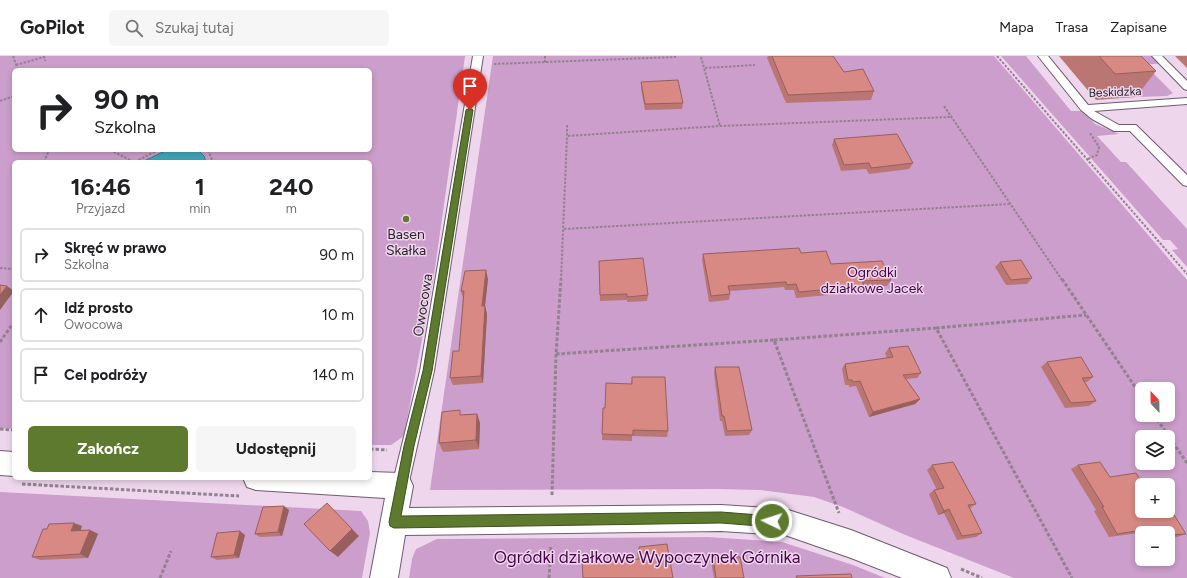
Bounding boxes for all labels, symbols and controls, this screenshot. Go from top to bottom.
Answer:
search box [109,10,389,46]
text: GoPilot [20,16,85,39]
icon: search [123,17,145,39]
text: Szukaj tutaj [155,19,234,37]
text: Mapa [999,19,1034,36]
text: Trasa [1056,19,1088,36]
text: Zapisane [1110,19,1167,36]
pin [453,69,487,110]
icon: arrive [459,75,481,97]
text: 90 m [94,82,159,116]
icon: right [28,84,80,136]
street label: Beskidzka [1088,84,1142,100]
text: Szkolna [94,116,156,138]
text: 16:46 [70,172,131,201]
text: 1 [195,172,205,201]
text: 240 [269,172,314,201]
text: Przyjazd [76,201,125,216]
text: min [189,201,211,216]
text: m [286,201,297,216]
marker: Basen Skałka [401,214,411,224]
place label: Basen Skałka [386,226,426,259]
text: Skręć w prawo [64,239,167,257]
icon: right [30,244,52,266]
text: 90 m [319,246,354,264]
text: Szkolna [64,257,109,272]
park label: Ogródki działkowe Jacek [821,264,923,297]
street label: Owocowa [410,272,436,338]
text: Idź prosto [64,299,133,317]
icon: ahead [30,304,52,326]
text: 10 m [322,306,354,324]
text: Owocowa [64,317,123,332]
icon: arrive [30,364,52,386]
text: Cel podróży [64,366,147,384]
text: 140 m [312,366,354,384]
north arrow [1135,382,1175,422]
map controls [1135,382,1175,566]
button: Zakończ [28,426,188,472]
button: Udostępnij [196,426,356,472]
button: layers [1135,430,1175,470]
button: + [1135,478,1175,518]
position arrow [751,500,793,542]
button: − [1135,526,1175,566]
park label: Ogródki działkowe Wypoczynek Górnika [494,547,800,567]

